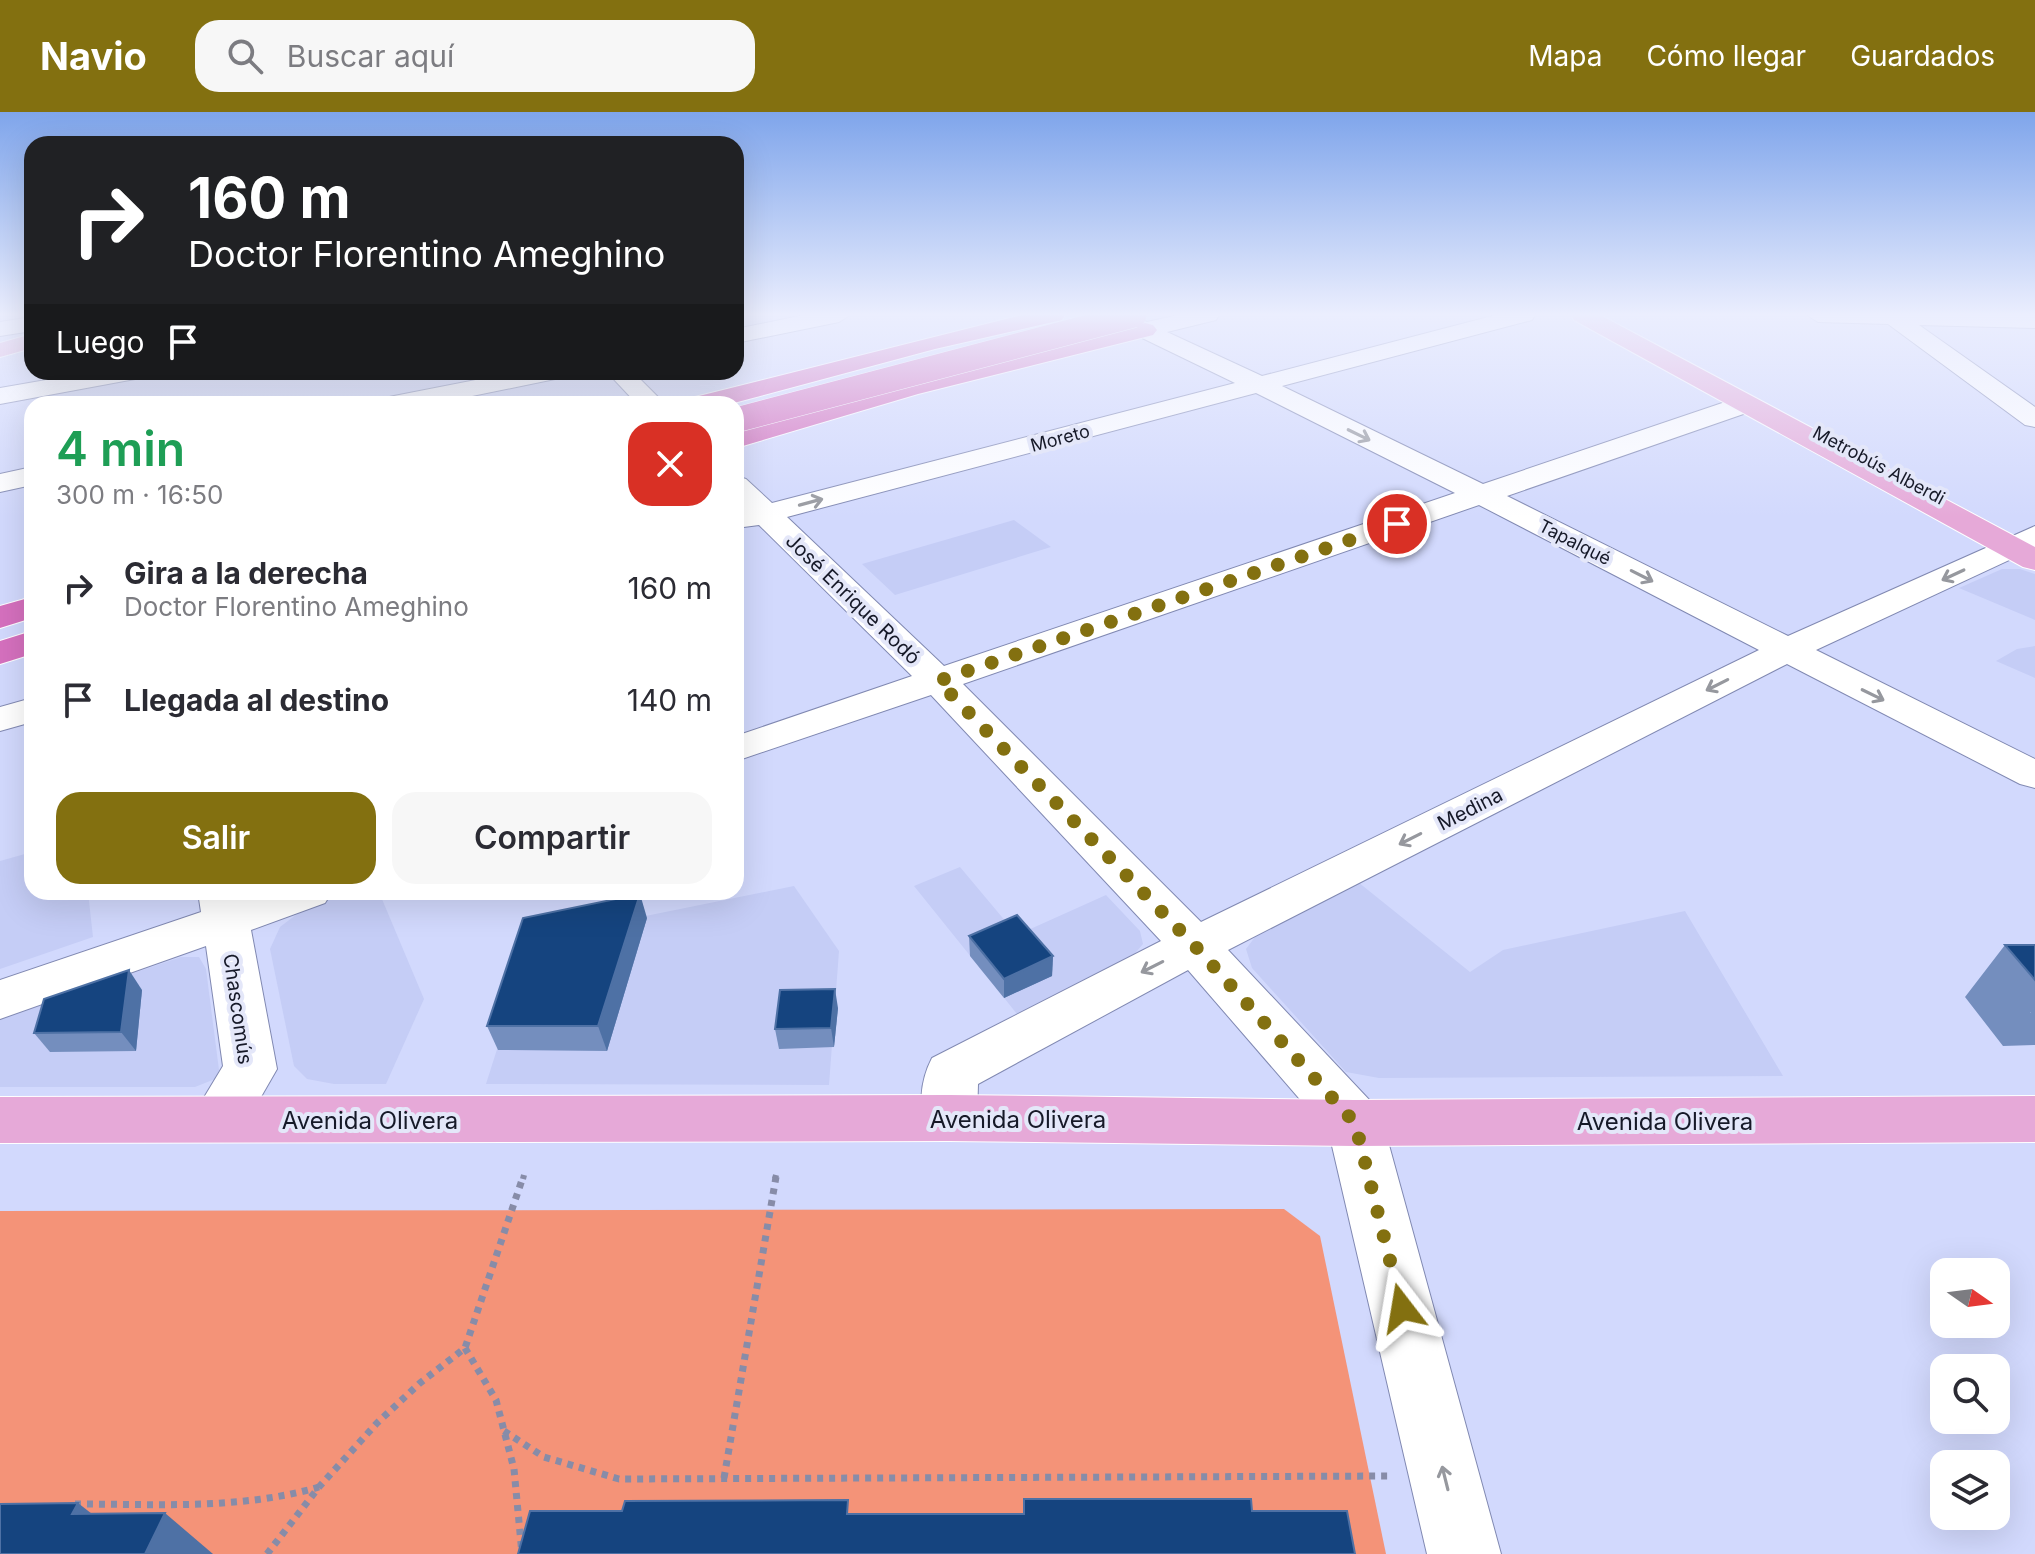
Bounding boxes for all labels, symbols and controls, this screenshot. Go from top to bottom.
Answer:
search box [195,20,755,92]
text: Navio [40,33,147,79]
icon: search [223,34,267,78]
text: Buscar aquí [287,38,454,74]
text: Mapa [1528,39,1602,73]
text: Cómo llegar [1646,39,1806,73]
text: Guardados [1850,39,1995,73]
text: 160 m [188,164,351,232]
icon: right [56,168,160,272]
text: Doctor Florentino Ameghino [188,232,665,276]
icon: arrive [161,320,205,364]
text: Luego [56,324,145,360]
text: 4 min [56,419,185,478]
street label: Moreto [1028,420,1092,456]
street label: Metrobús Alberdi [1809,421,1949,509]
button: close [628,422,712,506]
one-way arrow [1347,428,1371,443]
text: 300 m · 16:50 [56,479,223,510]
pin [1363,490,1431,558]
one-way arrow [798,494,824,509]
icon: arrive [1375,502,1419,546]
street label: Tapalqué [1535,515,1615,569]
street label: José Enrique Rodó [781,529,925,669]
text: Gira a la derecha [124,555,368,591]
icon: right [56,566,100,610]
one-way arrow [1941,568,1965,583]
one-way arrow [1629,569,1653,585]
text: 160 m [628,570,712,606]
text: Doctor Florentino Ameghino [124,591,469,622]
icon: arrive [56,678,100,722]
one-way arrow [1706,678,1730,693]
text: Llegada al destino [124,682,389,718]
text: 140 m [627,682,712,718]
one-way arrow [1861,688,1885,703]
street label: Medina [1433,782,1507,836]
button: Salir [56,792,376,884]
button: Compartir [392,792,712,884]
one-way arrow [1398,831,1422,847]
street label: Chascomús [218,952,258,1066]
one-way arrow [1140,960,1164,975]
street label: Avenida Olivera [930,1105,1106,1134]
street label: Avenida Olivera [282,1106,458,1135]
street label: Avenida Olivera [1577,1107,1753,1136]
north arrow [1930,1258,2010,1338]
map controls [1930,1258,2010,1530]
position arrow [1360,1266,1444,1350]
button: search [1930,1354,2010,1434]
button: layers [1930,1450,2010,1530]
one-way arrow [1437,1466,1452,1492]

